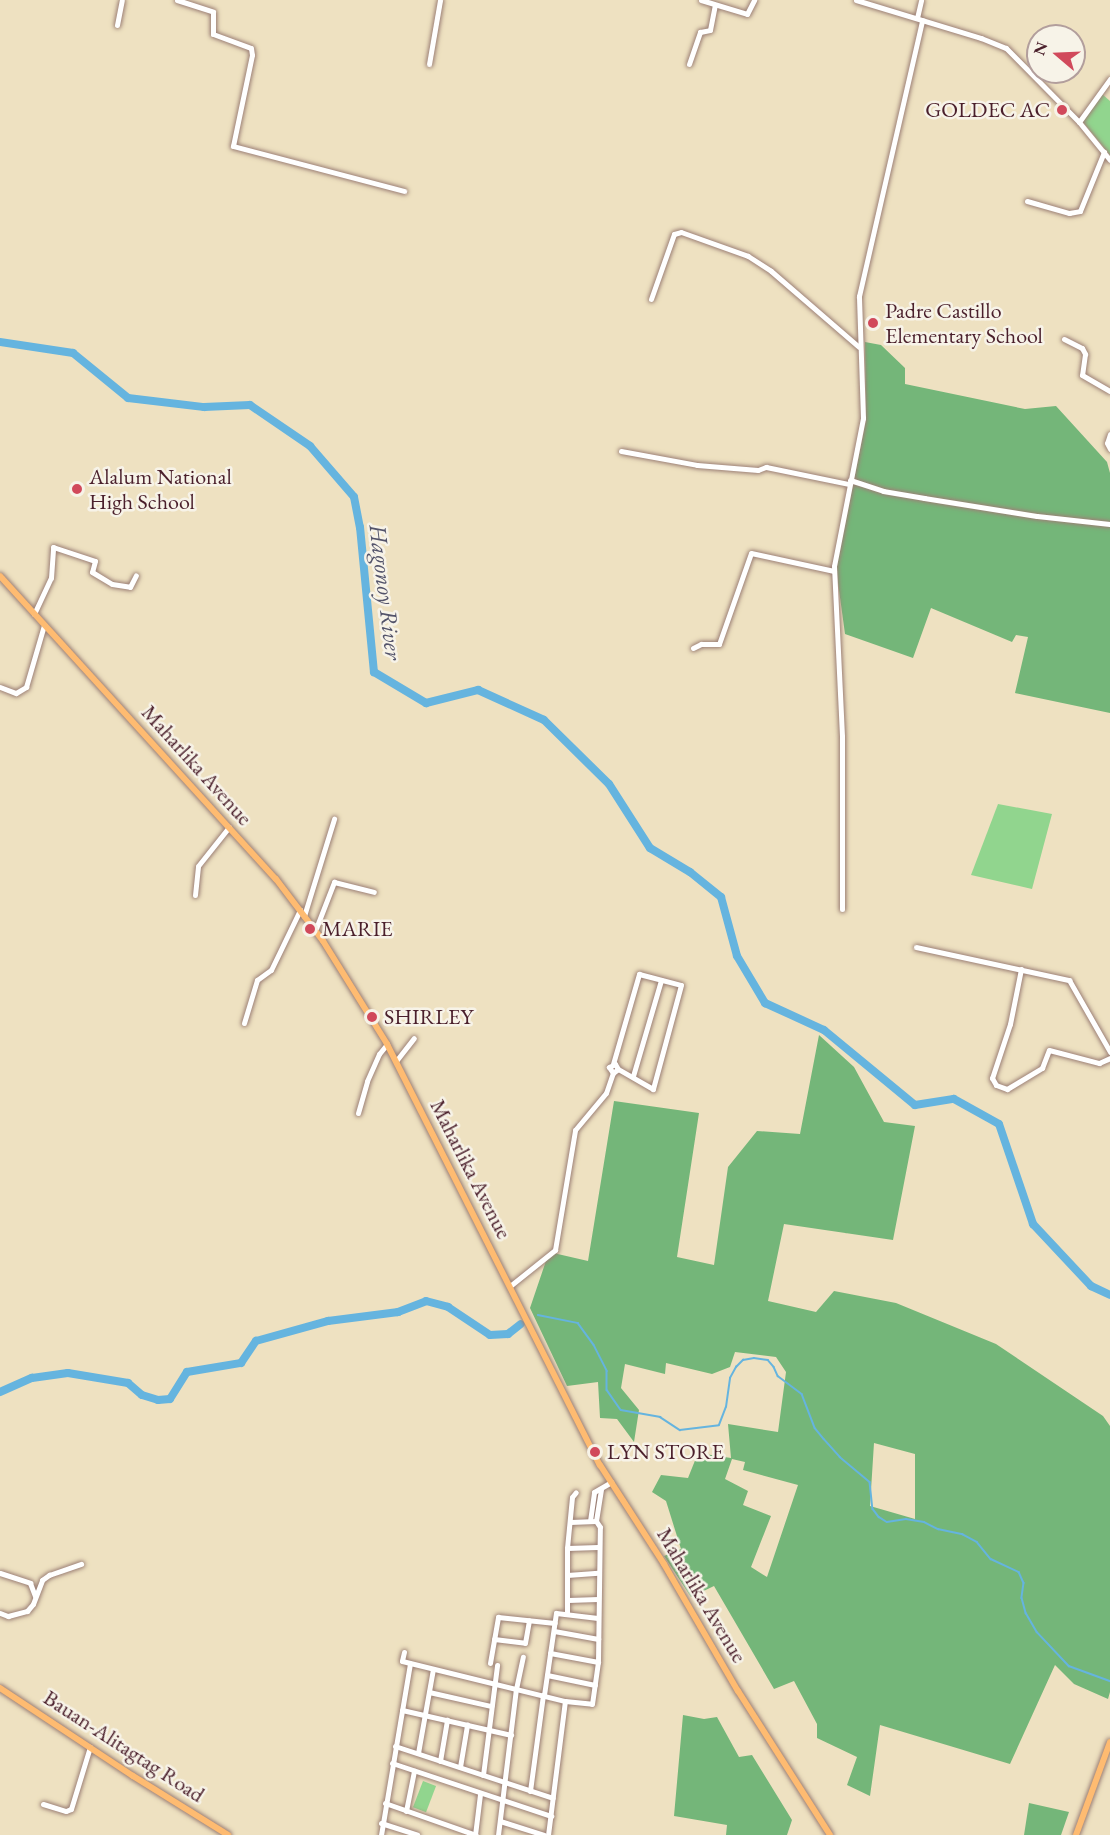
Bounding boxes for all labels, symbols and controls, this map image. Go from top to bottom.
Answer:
north arrow [1026,24,1086,84]
text: N [1028,39,1052,58]
place label: GOLDEC AC [925,97,1050,123]
marker: GOLDEC AC [1055,103,1069,117]
place label: Padre Castillo Elementary School [885,297,1043,348]
marker: Padre Castillo Elementary School [866,316,880,330]
place label: Alalum National High School [89,463,232,514]
marker: Alalum National High School [70,482,84,496]
water label: Hagonoy River [363,523,409,661]
street label: Maharlika Avenue [136,699,258,831]
place label: MARIE [322,916,393,942]
marker: MARIE [303,922,317,936]
place label: SHIRLEY [384,1004,473,1030]
marker: SHIRLEY [365,1010,379,1024]
street label: Maharlika Avenue [425,1095,517,1243]
place label: LYN STORE [607,1439,724,1465]
marker: LYN STORE [588,1445,602,1459]
street label: Maharlika Avenue [651,1523,753,1667]
street label: Bauan-Alitagtag Road [39,1684,209,1808]

